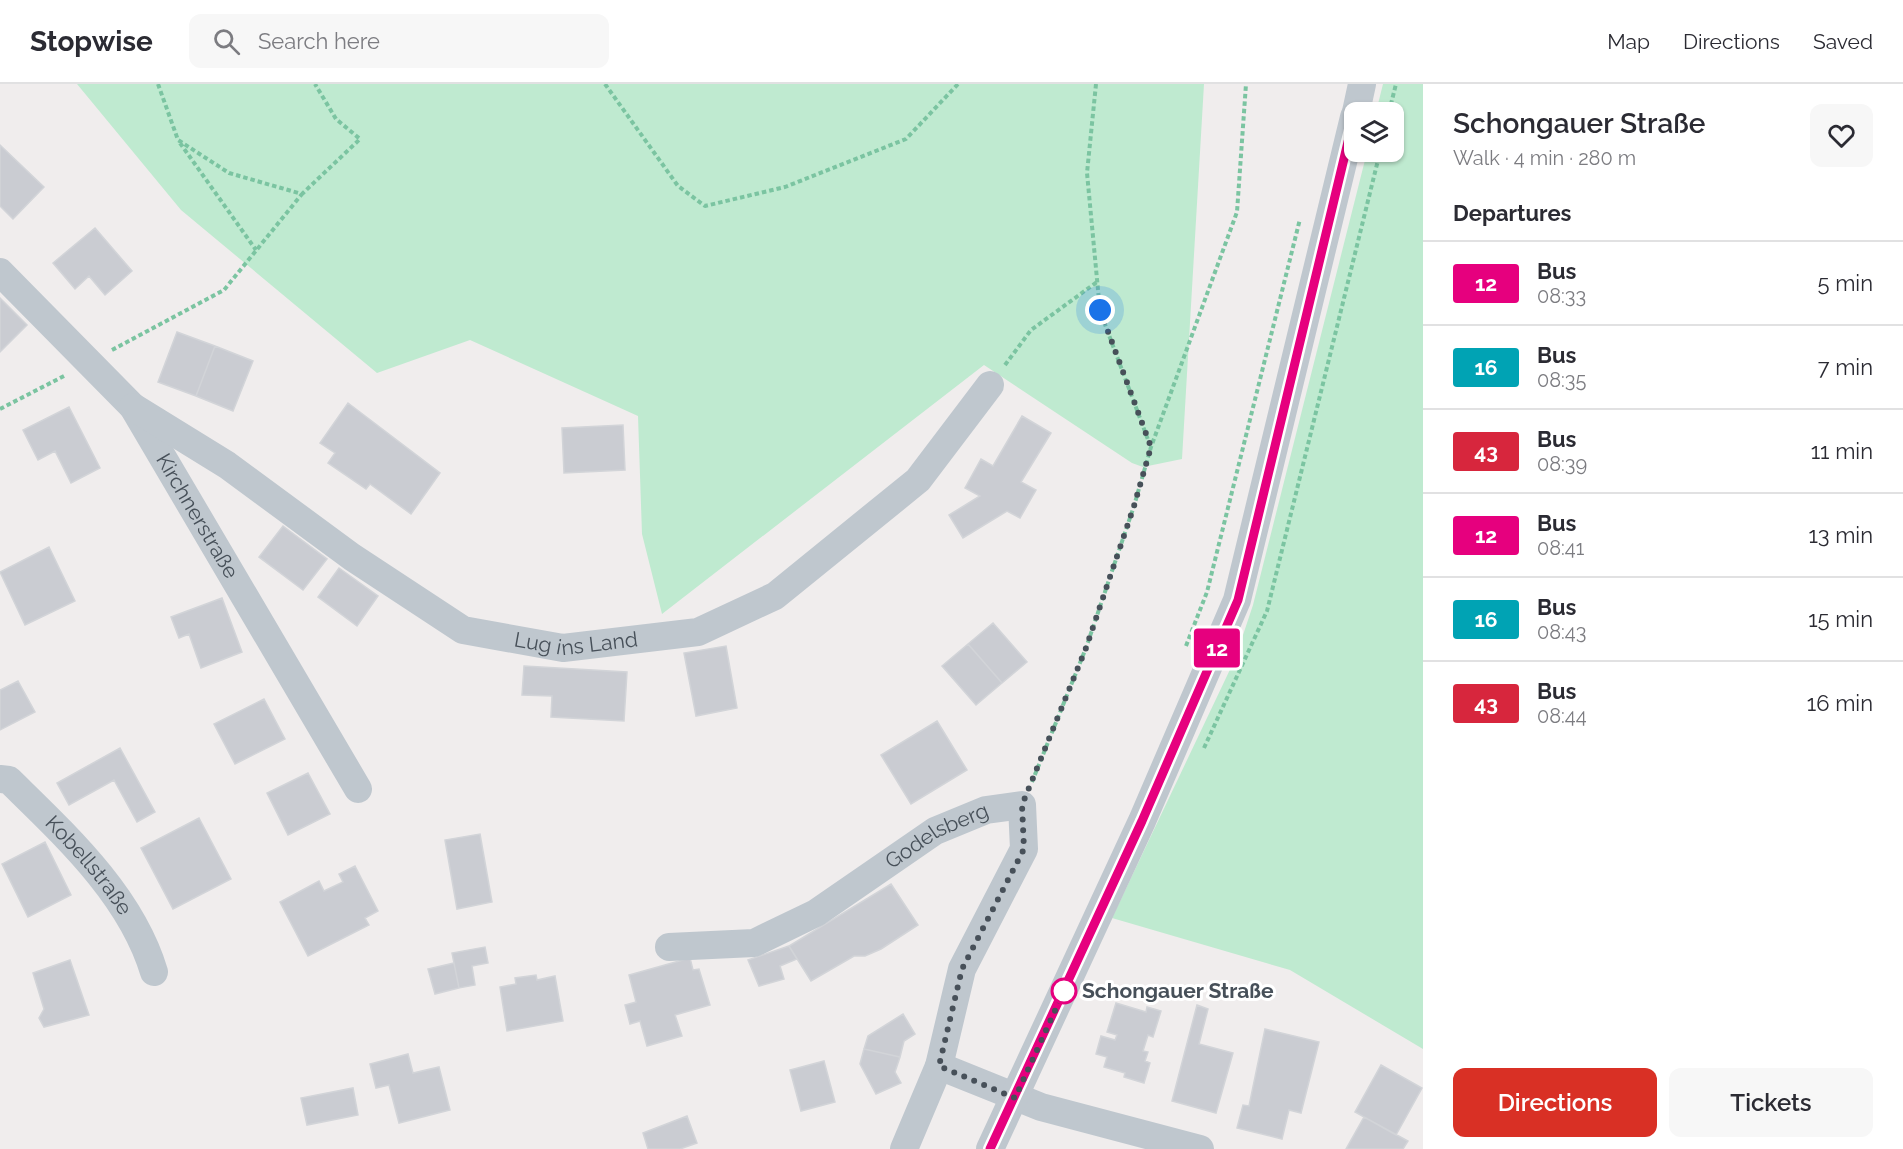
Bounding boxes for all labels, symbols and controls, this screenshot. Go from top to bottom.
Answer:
search box [189,14,609,68]
text: Stopwise [30,25,153,58]
icon: search [210,25,243,58]
text: Search here [258,28,380,54]
text: Map [1607,29,1650,54]
text: Directions [1683,29,1780,54]
text: Saved [1813,29,1873,54]
map controls [1344,102,1404,162]
button: layers [1344,102,1404,162]
button: heart [1810,104,1873,167]
text: Schongauer Straße [1453,107,1705,140]
text: Walk · 4 min · 280 m [1453,146,1636,170]
text: Departures [1453,200,1571,226]
text: Bus [1537,258,1576,284]
text: 5 min [1818,270,1873,296]
text: 12 [1475,271,1497,296]
text: 08:33 [1537,284,1586,308]
your location [1085,295,1115,325]
text: Bus [1537,342,1576,368]
text: 7 min [1818,354,1873,380]
text: 16 [1474,355,1498,380]
text: 08:35 [1537,368,1586,392]
text: Bus [1537,426,1576,452]
text: 11 min [1811,438,1873,464]
text: 43 [1474,439,1498,464]
street label: Kirchnerstraße [151,449,244,583]
text: 08:39 [1537,452,1587,476]
text: Bus [1537,510,1576,536]
text: 13 min [1808,522,1873,548]
text: 12 [1475,523,1497,548]
text: 08:41 [1537,536,1584,560]
text: Bus [1537,594,1576,620]
text: 15 min [1808,606,1873,632]
text: 16 [1474,607,1498,632]
text: 08:43 [1537,620,1586,644]
street label: Lug ins Land [512,626,639,660]
line badge: 12 [1190,628,1244,668]
text: 12 [1206,636,1228,661]
text: Bus [1537,678,1576,704]
text: 16 min [1807,690,1873,716]
text: 43 [1474,691,1498,716]
text: 08:44 [1537,704,1587,728]
street label: Godelsberg [880,797,992,874]
street label: Kobellstraße [40,810,138,919]
marker: Schongauer Straße [1051,978,1077,1004]
place label: Schongauer Straße [1082,978,1274,1003]
button: Directions [1453,1068,1657,1137]
button: Tickets [1669,1068,1873,1137]

